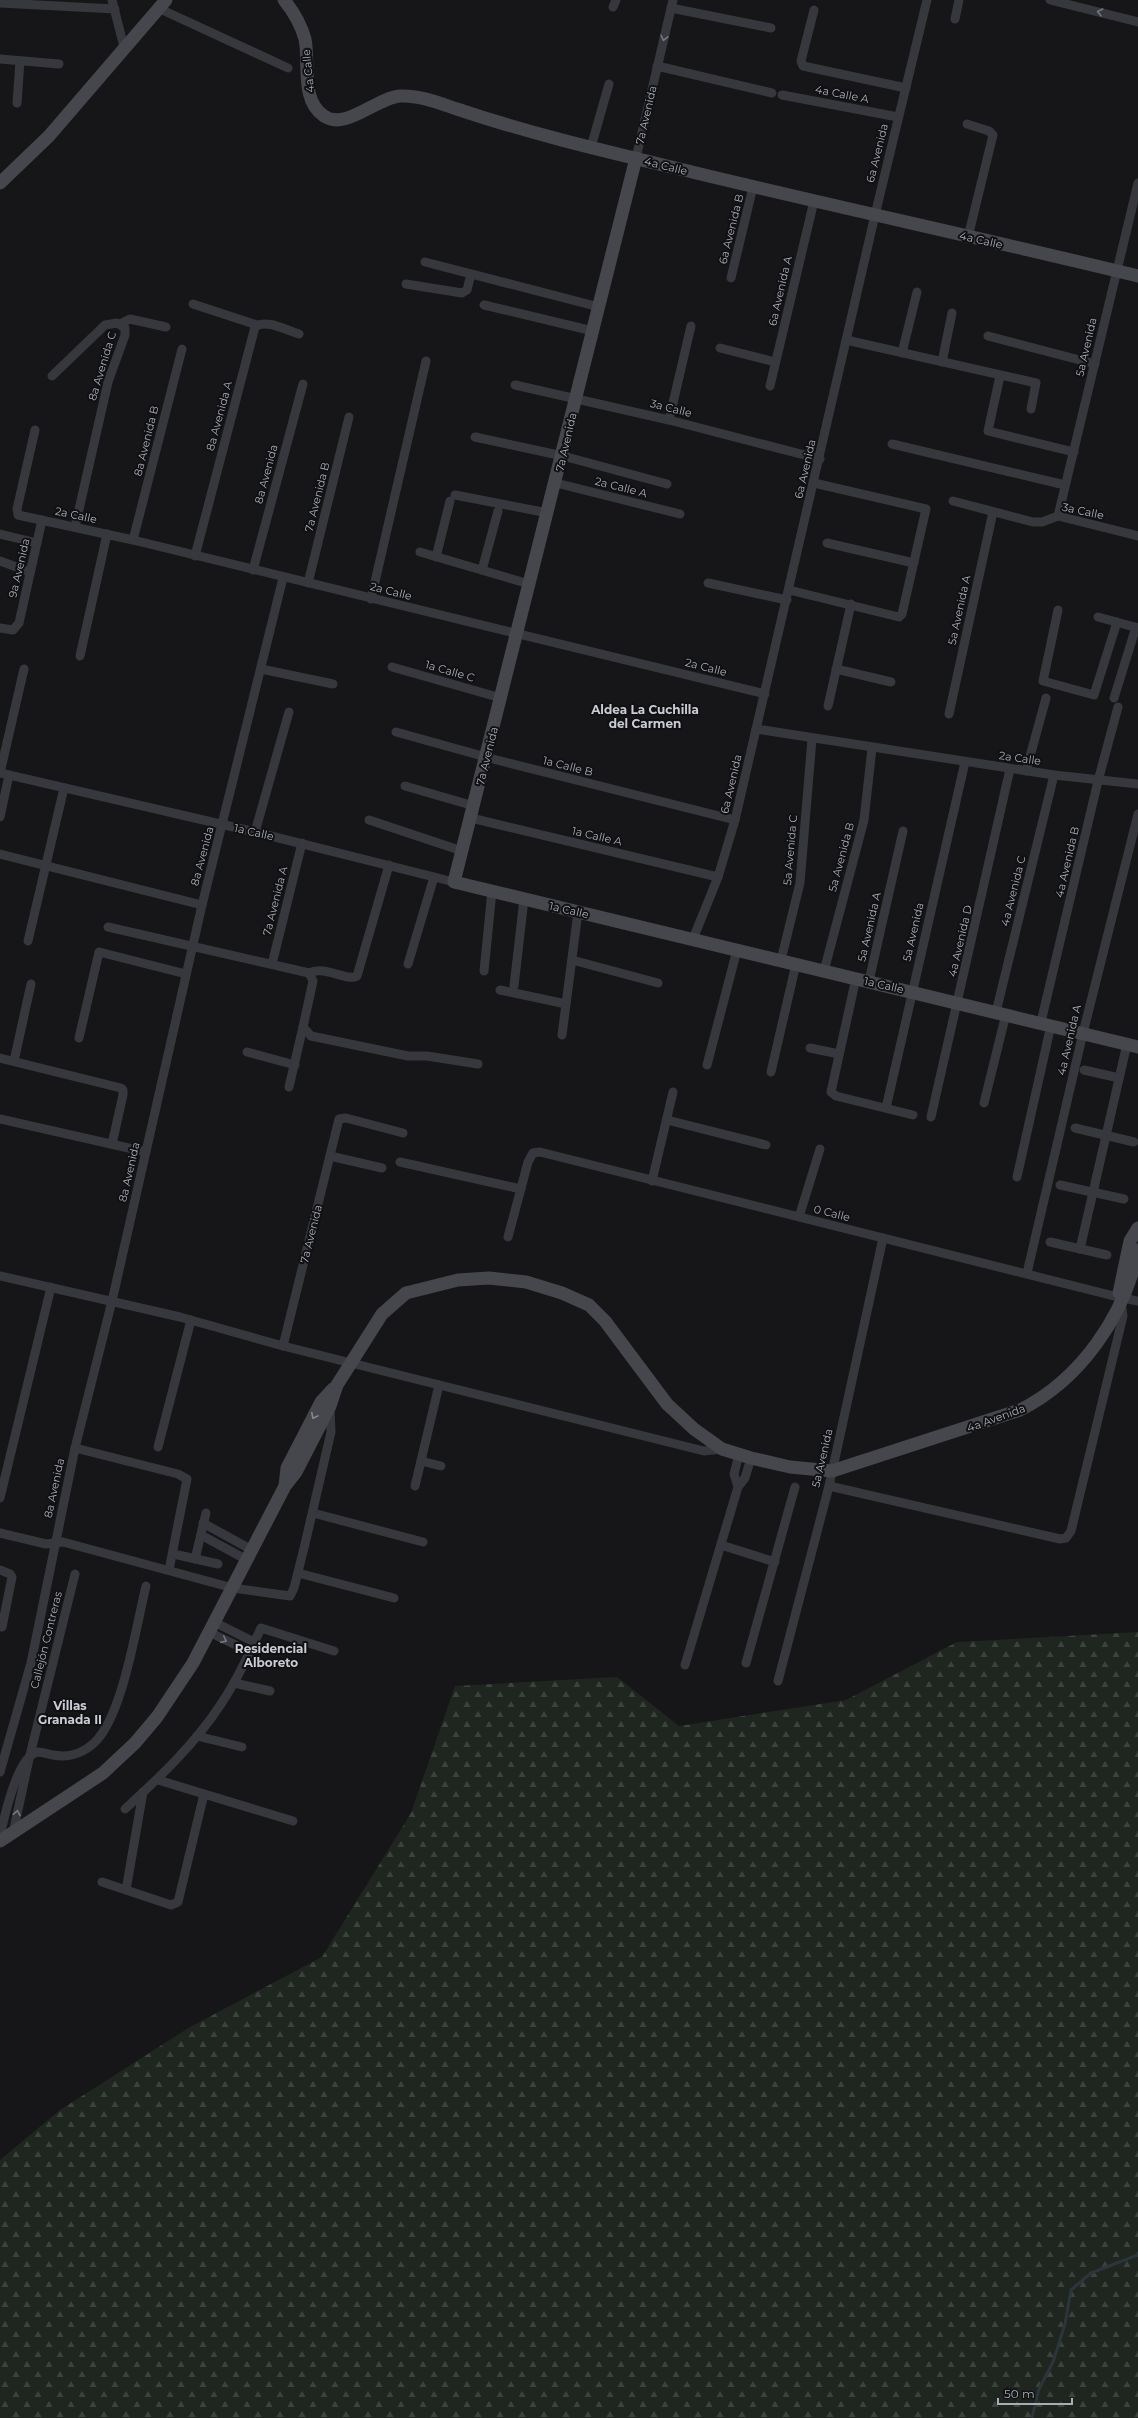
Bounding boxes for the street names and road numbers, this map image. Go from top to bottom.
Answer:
street label: 4a Calle [299,48,317,93]
street label: 4a Calle A [814,82,870,106]
street label: 7a Avenida [632,84,660,146]
street label: 6a Avenida [863,122,891,184]
street label: 4a Calle [643,154,689,178]
street label: 6a Avenida B [716,193,746,265]
street label: 4a Calle [958,228,1004,252]
street label: 6a Avenida A [765,255,795,327]
street label: 5a Avenida [1072,316,1100,378]
street label: 8a Avenida C [85,330,119,402]
street label: 8a Avenida A [203,380,235,452]
street label: 3a Calle [649,396,694,420]
street label: 8a Avenida B [131,404,161,478]
street label: 7a Avenida [552,411,580,473]
street label: 6a Avenida [791,438,819,500]
street label: 8a Avenida [251,443,281,505]
street label: 7a Avenida B [302,461,332,533]
street label: 2a Calle A [594,474,649,500]
street label: 3a Calle [1061,500,1106,522]
street label: 2a Calle [54,504,99,526]
street label: 9a Avenida [5,537,33,599]
street label: 5a Avenida A [945,574,973,646]
street label: 2a Calle [369,579,414,603]
street label: 2a Calle [684,655,729,679]
street label: 1a Calle C [424,657,477,685]
street label: 7a Avenida [473,725,501,787]
street label: 2a Calle [998,748,1042,768]
street label: 1a Calle B [541,753,595,779]
street label: 6a Avenida [717,753,745,815]
street label: 5a Avenida C [780,814,800,886]
street label: 1a Calle [233,821,275,843]
street label: 5a Avenida B [825,821,857,893]
street label: 1a Calle A [571,823,623,849]
street label: 8a Avenida [187,825,217,887]
street label: 4a Avenida B [1052,825,1082,899]
street label: 4a Avenida C [997,854,1029,928]
street label: 7a Avenida A [260,865,290,937]
street label: 5a Avenida A [854,891,884,963]
street label: 1a Calle [548,899,590,921]
street label: 5a Avenida [899,901,927,963]
street label: 4a Avenida D [945,904,975,978]
street label: 1a Calle [863,974,905,996]
street label: 4a Avenida A [1054,1003,1084,1077]
street label: 8a Avenida [115,1141,143,1203]
street label: 0 Calle [812,1202,852,1224]
street label: 7a Avenida [297,1203,325,1265]
street label: 4a Avenida [965,1401,1027,1435]
street label: 5a Avenida [808,1427,836,1489]
street label: 8a Avenida [41,1457,67,1519]
street label: Callejón Contreras [27,1589,65,1690]

